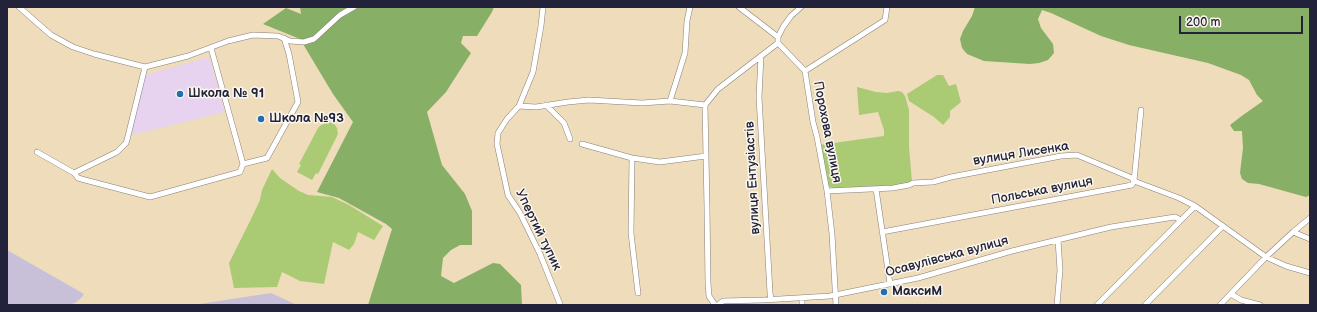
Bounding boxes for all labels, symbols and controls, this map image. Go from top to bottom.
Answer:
scale bar [1181,8,1305,34]
text: 200 m [1186,15,1220,30]
street label: Порохова вулиця [809,80,845,184]
place label: Школа № 91 [188,86,264,102]
marker: Школа № 91 [175,89,185,99]
place label: Школа №93 [269,111,344,127]
marker: Школа №93 [256,114,266,124]
street label: вулиця Ентузіастів [742,121,764,235]
street label: вулиця Лисенка [972,139,1070,169]
street label: Польська вулиця [990,173,1094,209]
street label: Упертий тупик [512,187,564,273]
street label: Осавулівська вулиця [884,233,1010,281]
place label: МаксиМ [892,284,942,300]
marker: МаксиМ [879,287,889,297]

